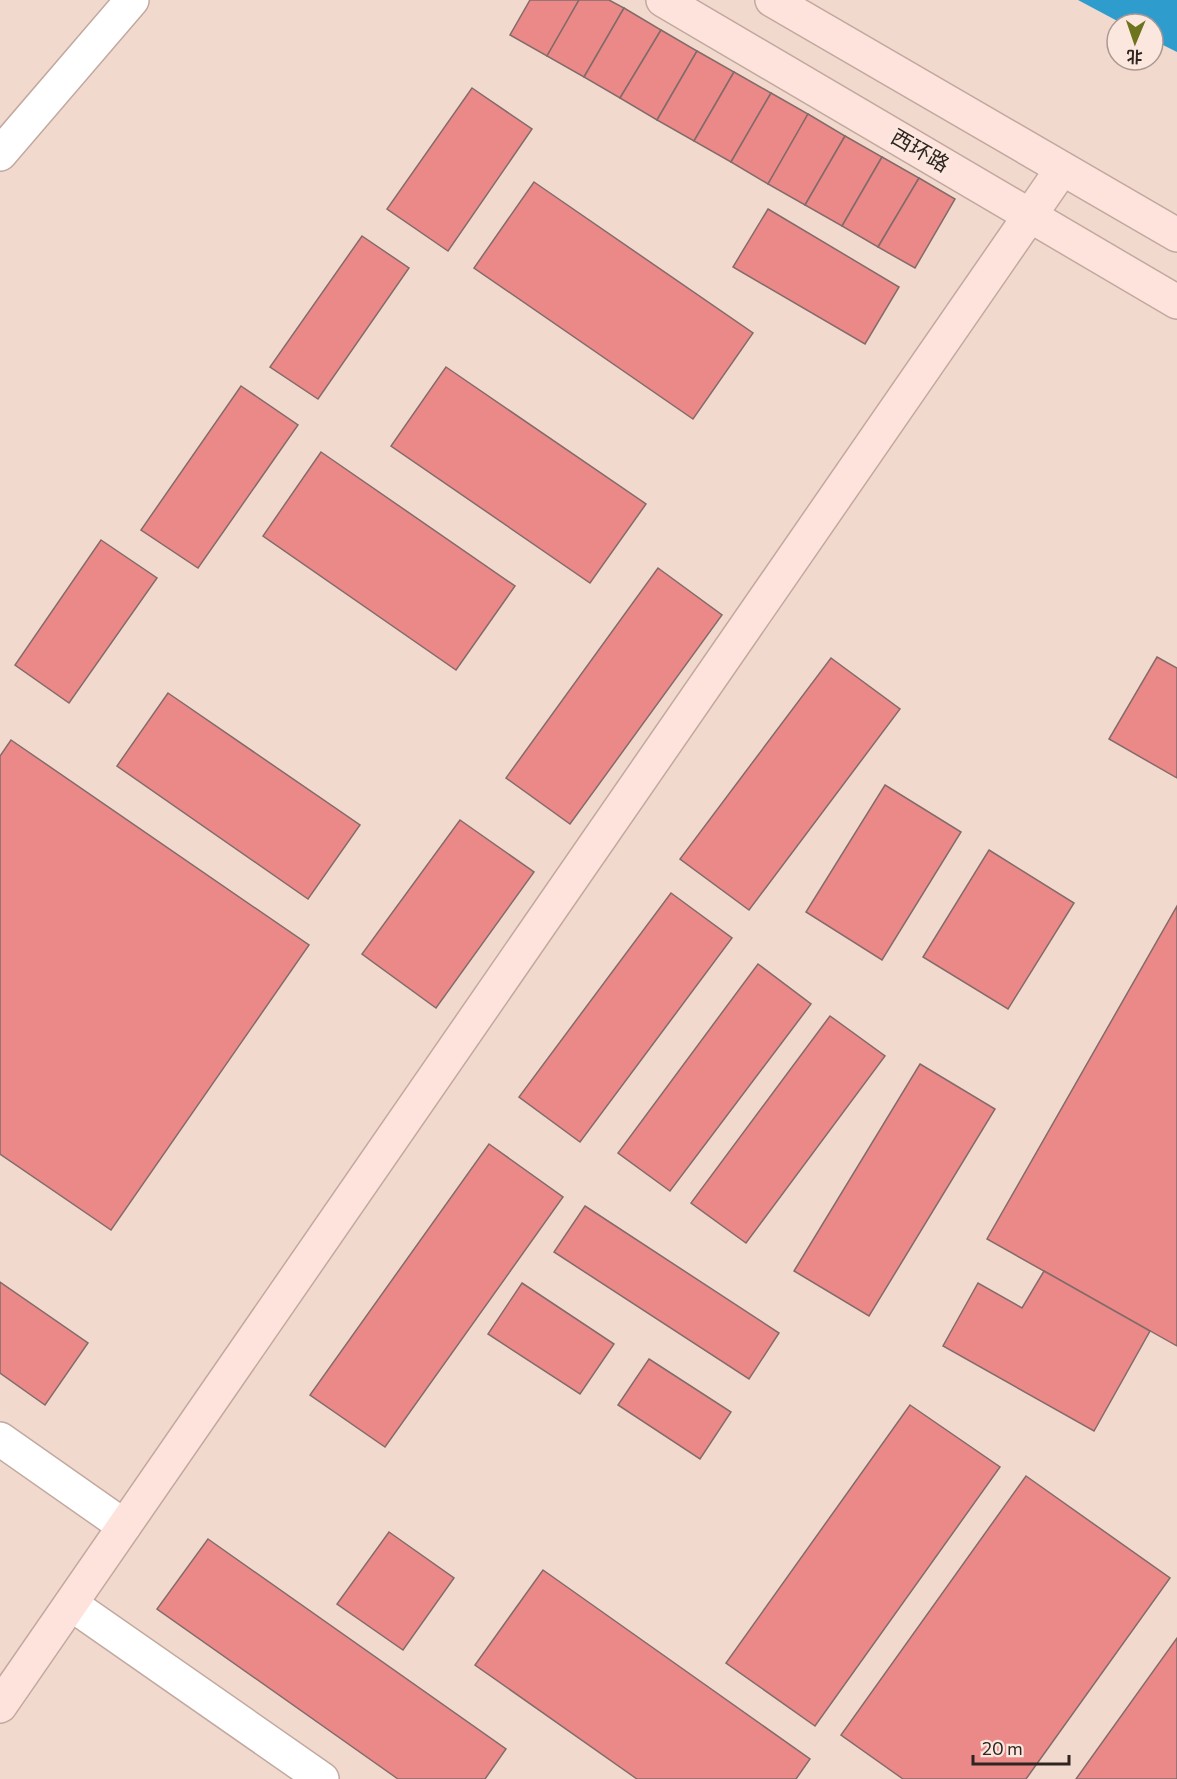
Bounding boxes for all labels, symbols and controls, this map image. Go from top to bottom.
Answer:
north arrow [1105,12,1165,72]
text: 北 [1126,48,1143,67]
street label: 西环路 [887,123,954,176]
scale bar [973,1728,1069,1766]
text: 20 m [982,1737,1023,1759]

